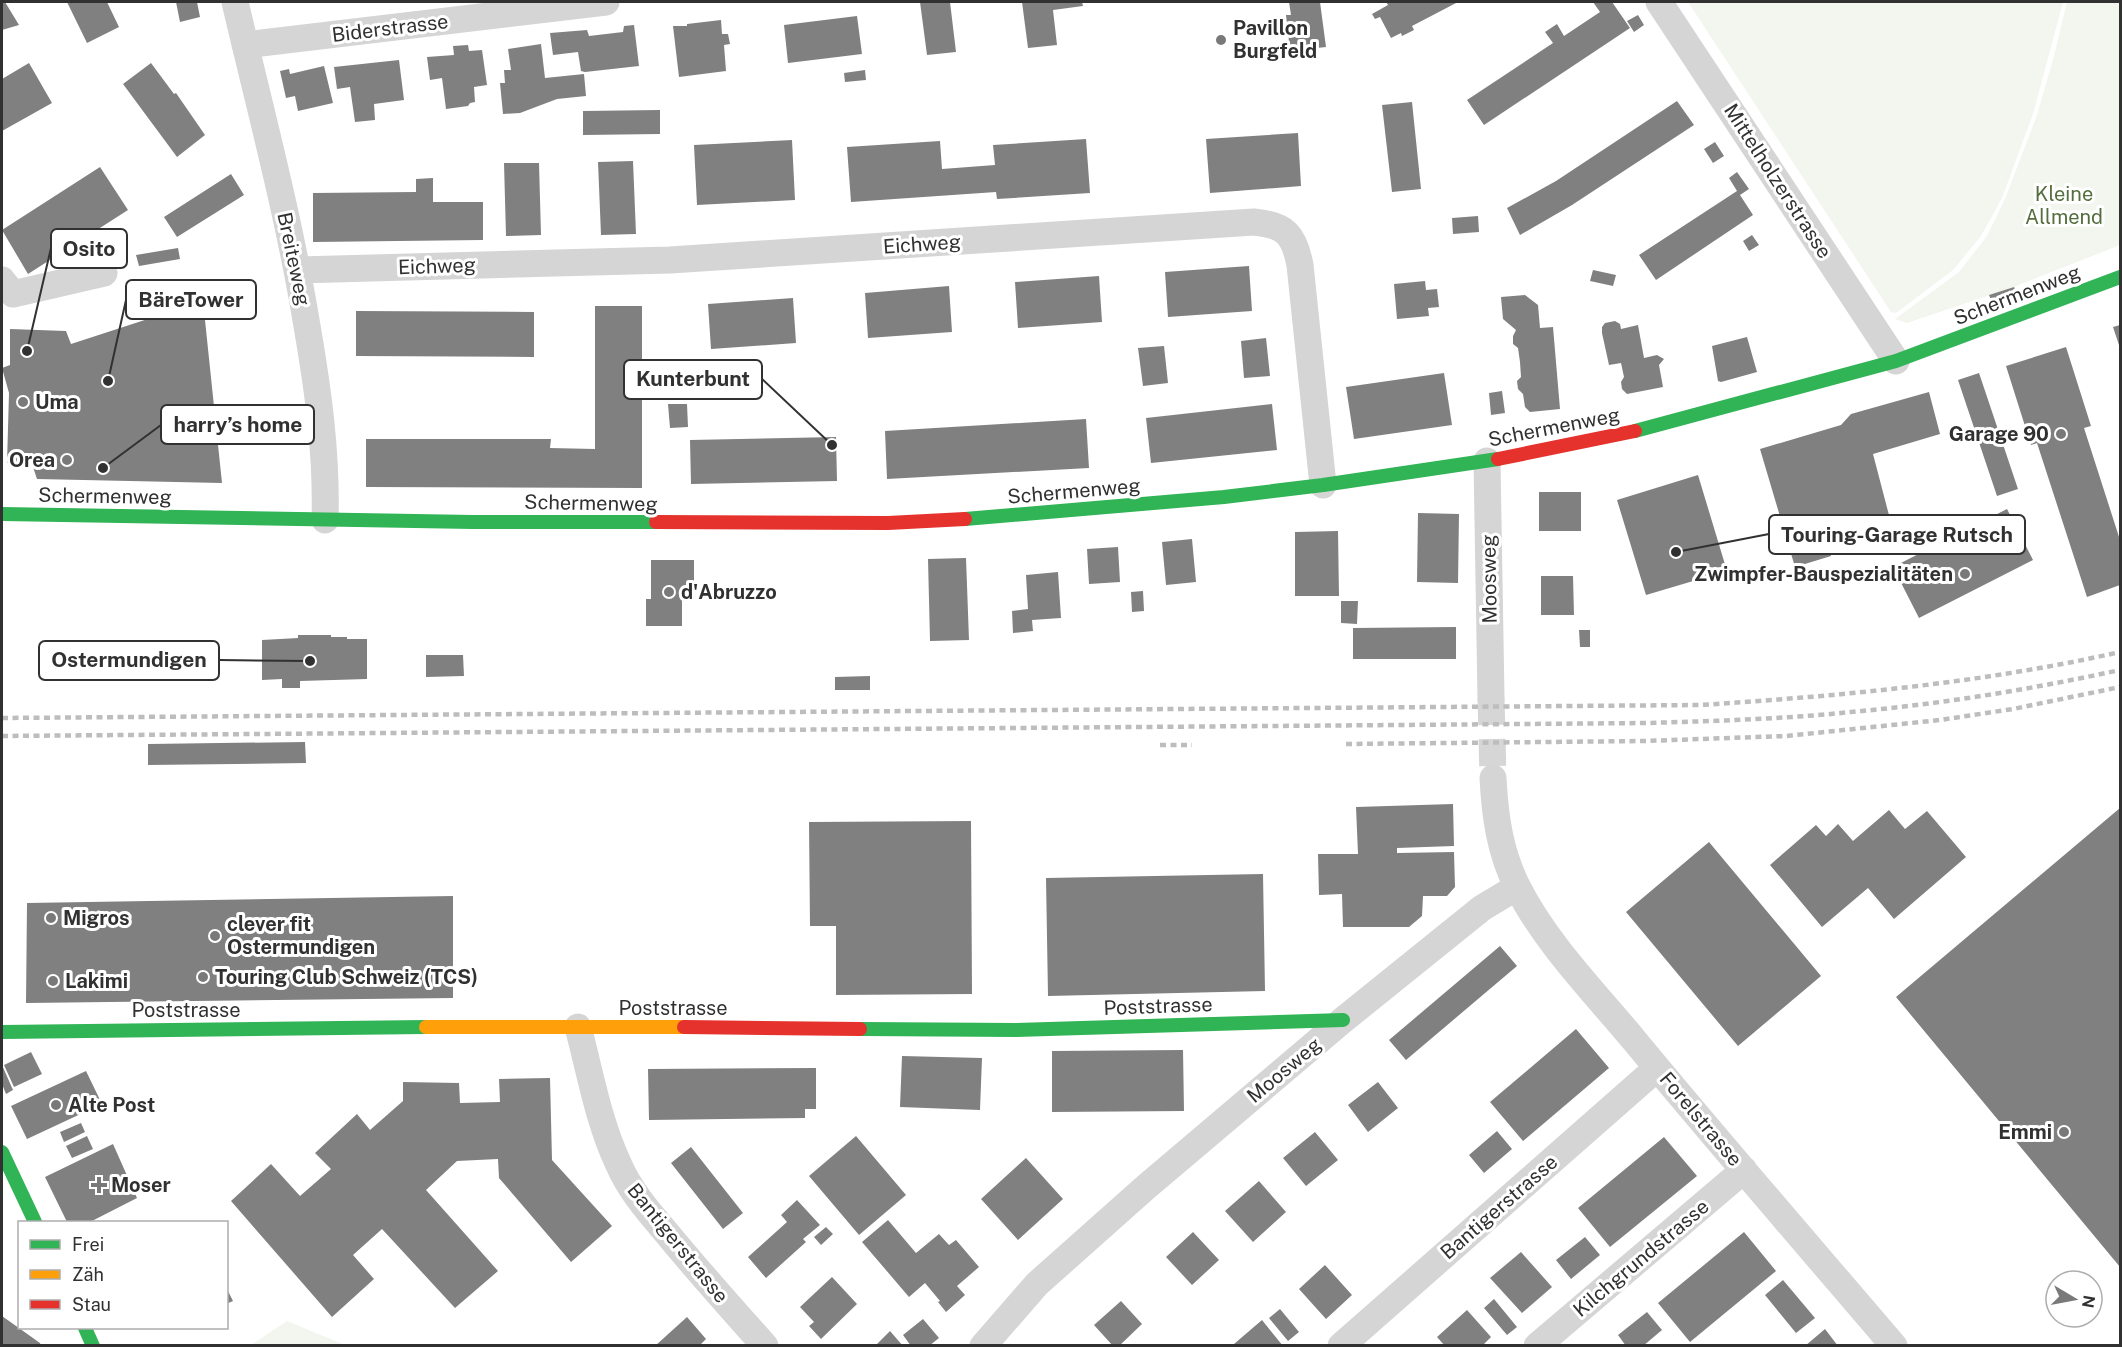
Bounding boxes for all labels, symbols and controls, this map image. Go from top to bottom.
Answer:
street label: Biderstrasse [330,9,450,47]
place label: Pavillon Burgfeld [1233,16,1317,63]
marker: Pavillon Burgfeld [1214,33,1228,47]
street label: Mittelholzerstrasse [1719,99,1837,263]
park label: Kleine Allmend [2025,182,2103,229]
street label: Breiteweg [272,210,316,308]
callout: Osito [51,229,127,268]
street label: Eichweg [882,229,962,259]
text: Osito [63,236,115,261]
street label: Eichweg [398,253,476,279]
street label: Schermenweg [1950,260,2084,330]
callout: BäreTower [126,280,256,319]
text: BäreTower [138,287,244,312]
callout: Kunterbunt [624,360,762,399]
text: Kunterbunt [636,366,750,391]
place label: Uma [35,390,79,414]
marker: Uma [16,395,30,409]
street label: Schermenweg [1486,402,1622,452]
callout: harry’s home [161,405,314,444]
text: harry’s home [174,412,302,437]
place label: Garage 90 [1949,422,2049,446]
marker: Garage 90 [2054,427,2068,441]
place label: Orea [9,448,55,472]
marker: Orea [60,453,74,467]
street label: Schermenweg [1006,473,1142,509]
street label: Schermenweg [38,483,172,509]
street label: Schermenweg [524,490,658,516]
callout: Touring-Garage Rutsch [1769,515,2025,554]
text: Touring-Garage Rutsch [1781,522,2013,547]
street label: Moosweg [1476,534,1502,624]
place label: Zwimpfer-Bauspezialitäten [1694,562,1953,586]
marker: Zwimpfer-Bauspezialitäten [1958,567,1972,581]
place label: d'Abruzzo [681,580,777,604]
marker: d'Abruzzo [662,585,676,599]
callout: Ostermundigen [39,641,219,680]
text: Ostermundigen [51,647,207,672]
place label: Migros [63,906,129,930]
marker: Migros [44,911,58,925]
place label: clever fit Ostermundigen [227,912,375,959]
marker: clever fit Ostermundigen [208,929,222,943]
place label: Touring Club Schweiz (TCS) [215,965,478,989]
place label: Lakimi [65,969,128,993]
marker: Touring Club Schweiz (TCS) [196,970,210,984]
marker: Lakimi [46,974,60,988]
street label: Poststrasse [1103,992,1213,1020]
street label: Poststrasse [618,996,728,1020]
street label: Poststrasse [131,998,241,1022]
street label: Moosweg [1242,1032,1326,1108]
street label: Forelstrasse [1655,1067,1747,1171]
place label: Alte Post [68,1093,155,1117]
marker: Alte Post [49,1098,63,1112]
place label: Emmi [1998,1120,2052,1144]
marker: Emmi [2057,1125,2071,1139]
street label: Bantigerstrasse [1436,1150,1562,1264]
place label: Moser [111,1173,171,1197]
marker: Moser [92,1178,106,1192]
street label: Bantigerstrasse [622,1178,734,1308]
street label: Kilchgrundstrasse [1568,1194,1714,1322]
legend [18,1221,228,1329]
text: Frei [72,1234,104,1255]
text: Zäh [72,1264,104,1285]
north arrow [2044,1269,2104,1329]
text: Stau [72,1294,111,1315]
text: N [2078,1294,2099,1309]

